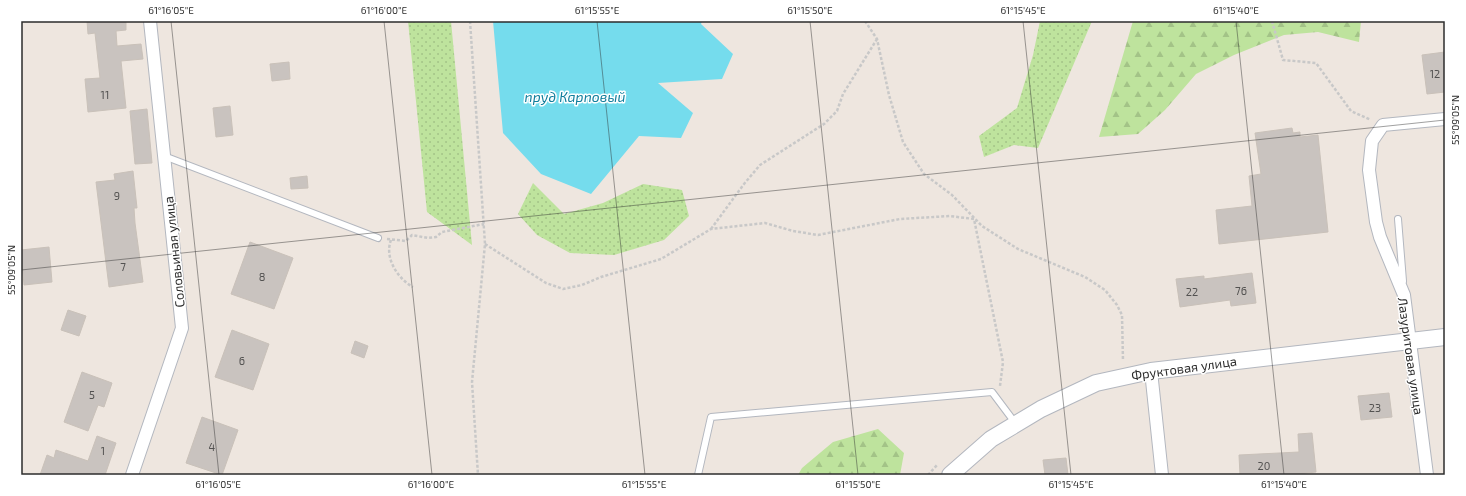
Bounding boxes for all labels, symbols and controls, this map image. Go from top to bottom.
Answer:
text: 61°16'05"E [148,4,194,16]
text: 61°16'00"E [361,4,408,16]
text: 61°15'55"E [575,4,620,16]
text: 61°15'50"E [787,4,833,16]
text: 61°15'45"E [1000,4,1046,16]
text: 61°15'40"E [1213,4,1259,16]
house number: 12 [1430,67,1440,80]
house number: 11 [101,88,109,101]
water label: пруд Карповый [525,88,625,105]
text: 55°09'05"N [1449,95,1461,145]
house number: 9 [114,189,120,202]
street label: Соловьиная улица [160,196,188,308]
text: 55°09'05"N [5,245,17,295]
house number: 7 [120,260,126,273]
house number: 8 [259,270,265,283]
house number: 76 [1235,284,1247,297]
house number: 22 [1186,285,1198,298]
street label: Лазуритовая улица [1395,296,1427,416]
street label: Фруктовая улица [1130,353,1238,383]
house number: 6 [239,354,245,367]
house number: 5 [89,388,95,401]
house number: 23 [1369,401,1381,414]
house number: 4 [209,440,216,453]
house number: 1 [101,444,105,457]
house number: 20 [1258,459,1270,472]
text: 61°16'05"E [195,478,241,490]
text: 61°16'00"E [408,478,455,490]
text: 61°15'55"E [622,478,667,490]
text: 61°15'50"E [835,478,881,490]
text: 61°15'45"E [1048,478,1094,490]
text: 61°15'40"E [1261,478,1307,490]

